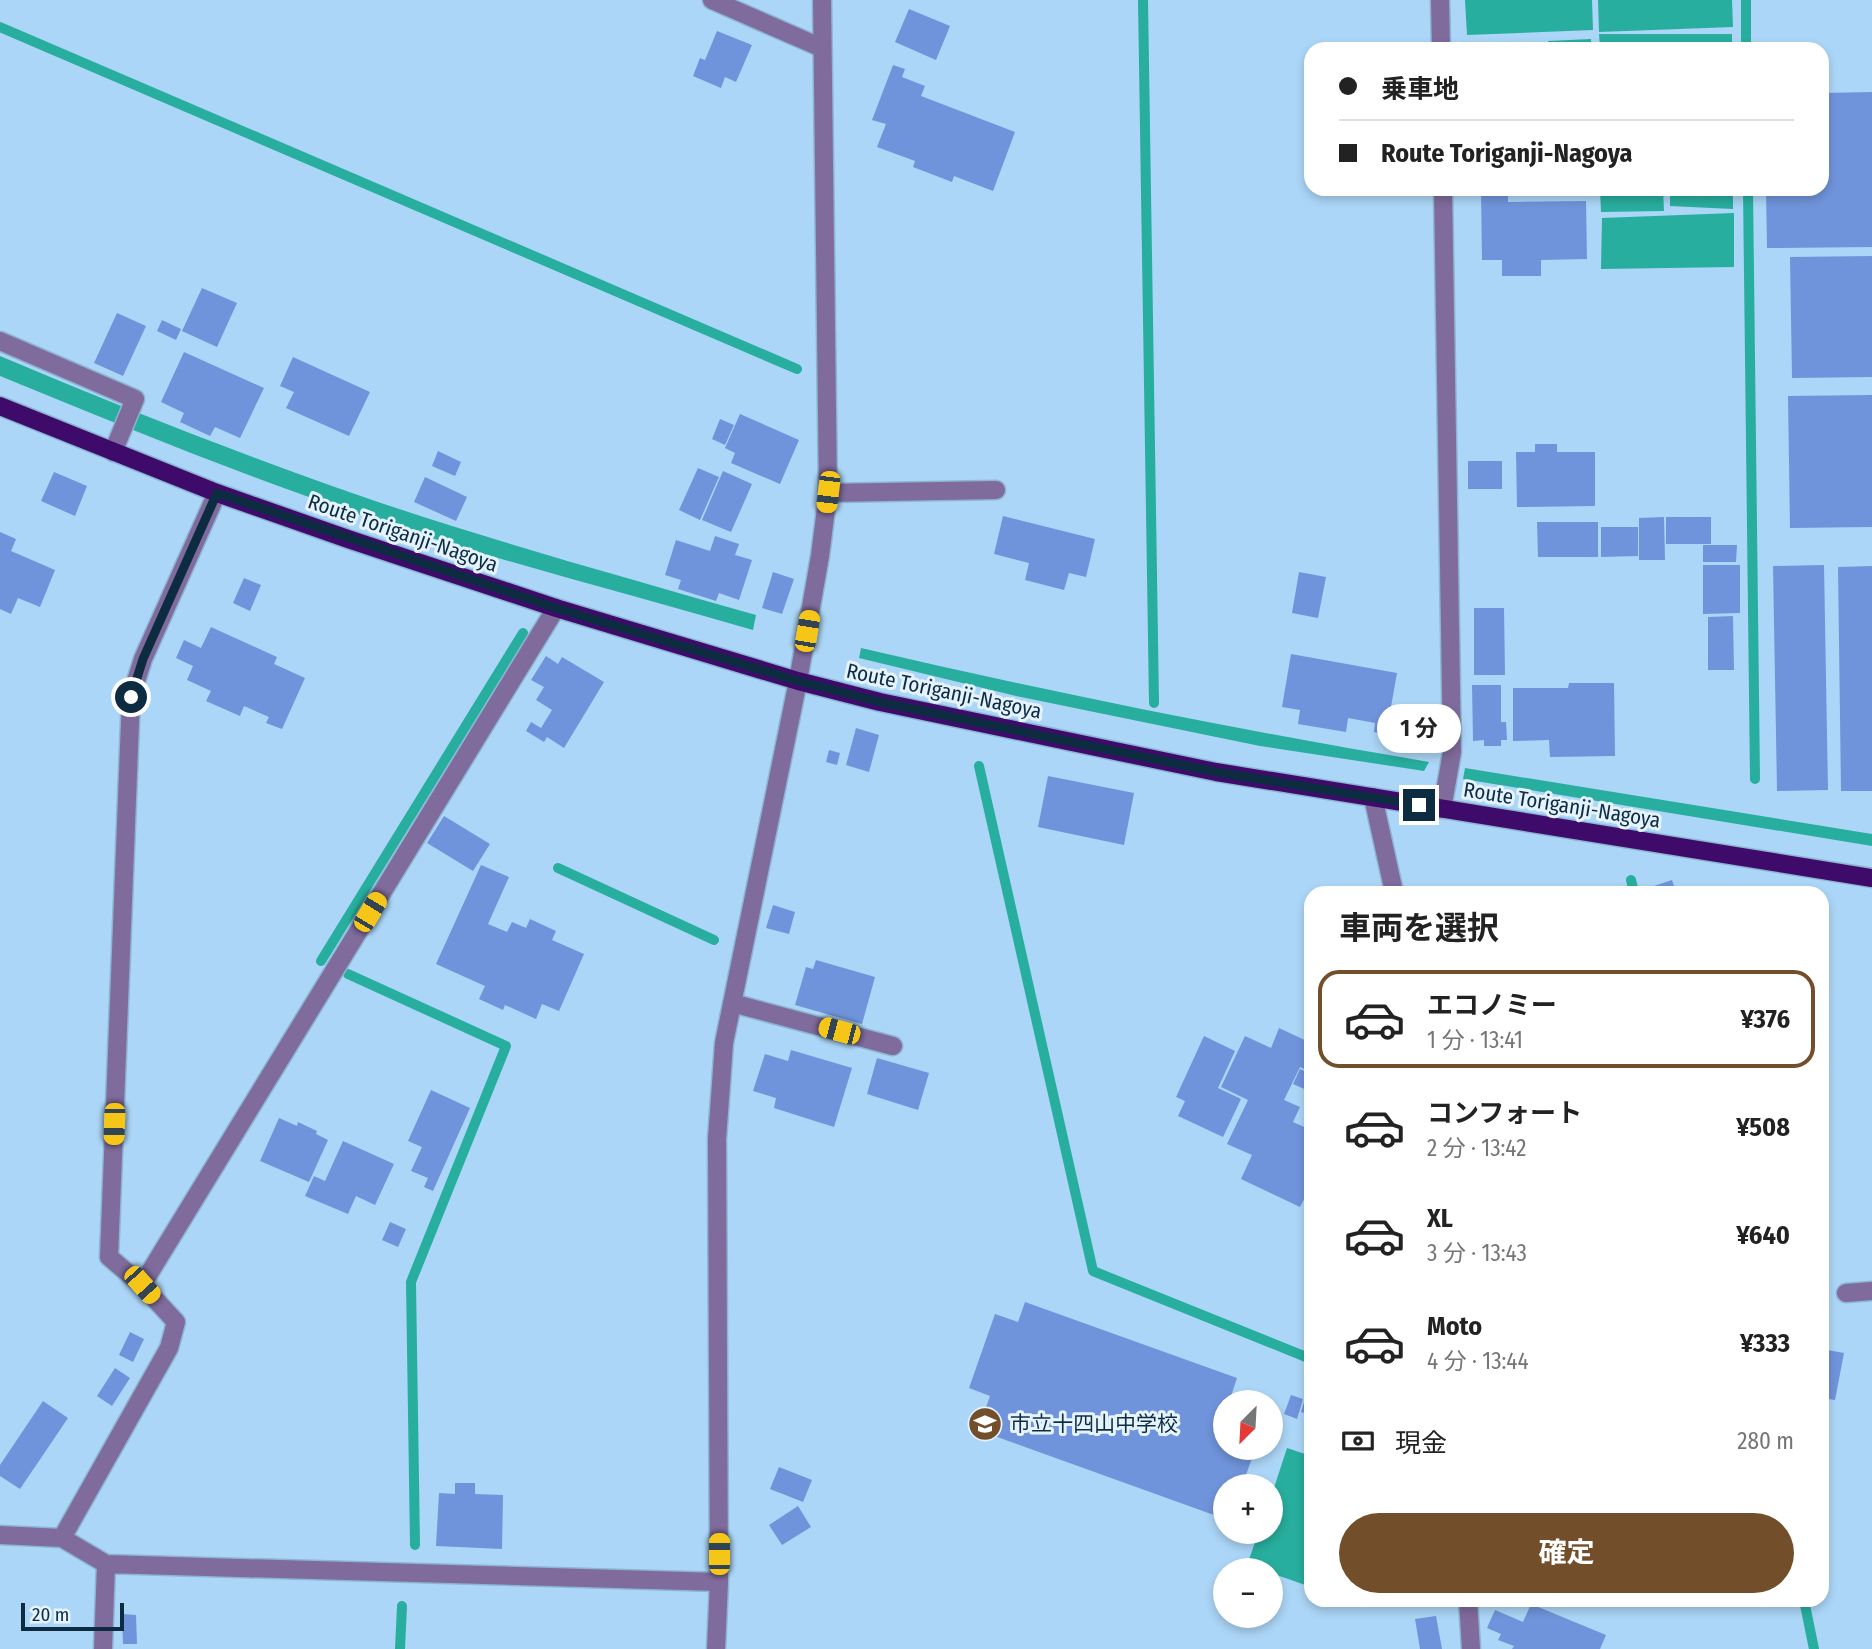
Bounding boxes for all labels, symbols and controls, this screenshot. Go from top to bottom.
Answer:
text: 乗車地 [1381,74,1459,105]
text: Route Toriganji-Nagoya [1381,138,1632,169]
car [816,470,841,514]
street label: Route Toriganji-Nagoya [305,488,501,578]
car [794,608,821,654]
street label: Route Toriganji-Nagoya [844,658,1044,724]
route start [115,681,147,713]
callout: 1 分 [1377,704,1461,752]
text: 1 分 [1400,714,1438,742]
street label: Route Toriganji-Nagoya [1462,777,1662,833]
route end [1403,789,1435,821]
car [351,889,390,935]
text: 車両を選択 [1339,909,1499,947]
icon: car [1343,988,1406,1051]
text: エコノミー [1427,990,1557,1021]
text: ¥376 [1740,1004,1790,1035]
car [816,1015,863,1047]
text: 1 分 · 13:41 [1427,1026,1523,1054]
icon: car [1343,1096,1406,1159]
text: コンフォート [1427,1098,1582,1129]
car [103,1103,126,1145]
text: ¥508 [1736,1112,1790,1143]
text: 2 分 · 13:42 [1427,1134,1526,1162]
text: XL [1427,1203,1453,1234]
icon: car [1343,1204,1406,1267]
text: ¥640 [1736,1220,1790,1251]
text: 3 分 · 13:43 [1427,1239,1527,1267]
car [121,1262,164,1308]
text: Moto [1427,1311,1482,1342]
icon: car [1343,1312,1406,1375]
text: ¥333 [1740,1328,1790,1359]
text: 4 分 · 13:44 [1427,1347,1529,1375]
north arrow [1213,1390,1283,1460]
map controls [1213,1390,1283,1628]
school or university icon: 市立十四山中学校 [966,1405,1004,1443]
place label: 市立十四山中学校 [1010,1411,1178,1437]
icon: cash [1339,1422,1377,1460]
text: 280 m [1737,1427,1794,1455]
text: 現金 [1395,1428,1447,1459]
button: + [1213,1474,1283,1544]
button: 確定 [1339,1513,1794,1593]
car [709,1533,730,1575]
button: − [1213,1558,1283,1628]
scale bar [21,1600,124,1632]
text: 20 m [32,1603,69,1626]

